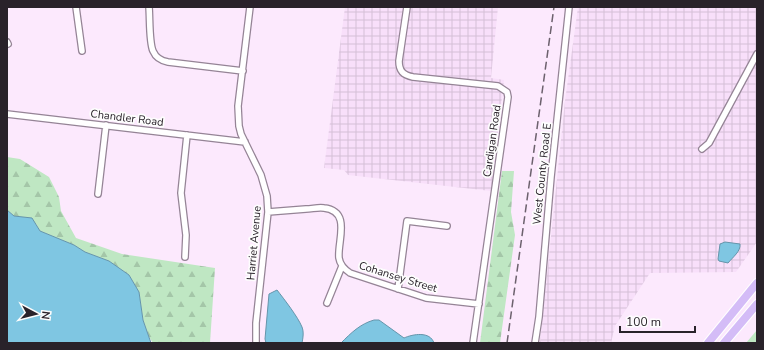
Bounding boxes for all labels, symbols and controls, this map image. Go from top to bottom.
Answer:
street label: Cardigan Road [480,104,504,178]
street label: Chandler Road [90,106,164,130]
street label: West County Road E [529,122,555,226]
street label: Harriet Avenue [243,205,265,281]
street label: Cohansey Street [357,258,439,296]
north arrow [16,294,56,334]
scale bar [620,308,695,334]
text: N [37,310,53,320]
text: 100 m [626,314,661,330]

